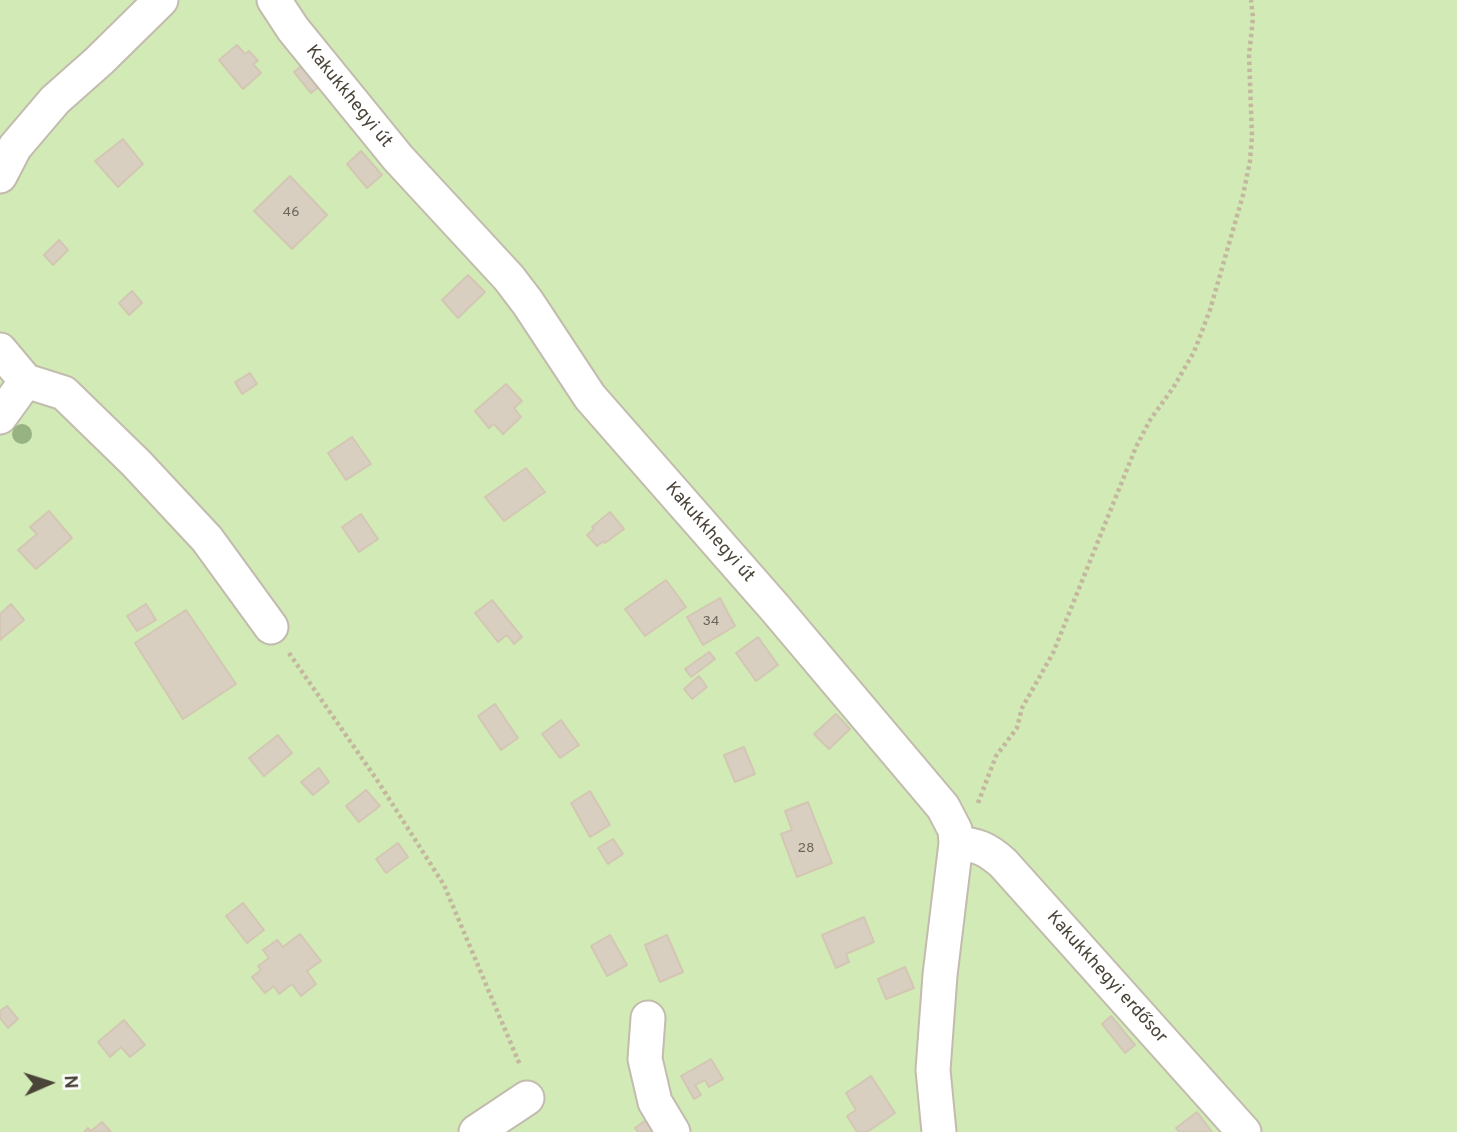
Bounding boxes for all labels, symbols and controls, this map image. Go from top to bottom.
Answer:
street label: Kakukkhegyi út [300,41,396,153]
house number: 46 [282,205,300,221]
street label: Kakukkhegyi út [660,479,758,587]
house number: 34 [702,614,720,630]
house number: 28 [797,841,815,857]
street label: Kakukkhegyi erdősor [1041,908,1171,1048]
north arrow [14,1048,84,1118]
text: N [58,1074,82,1089]

